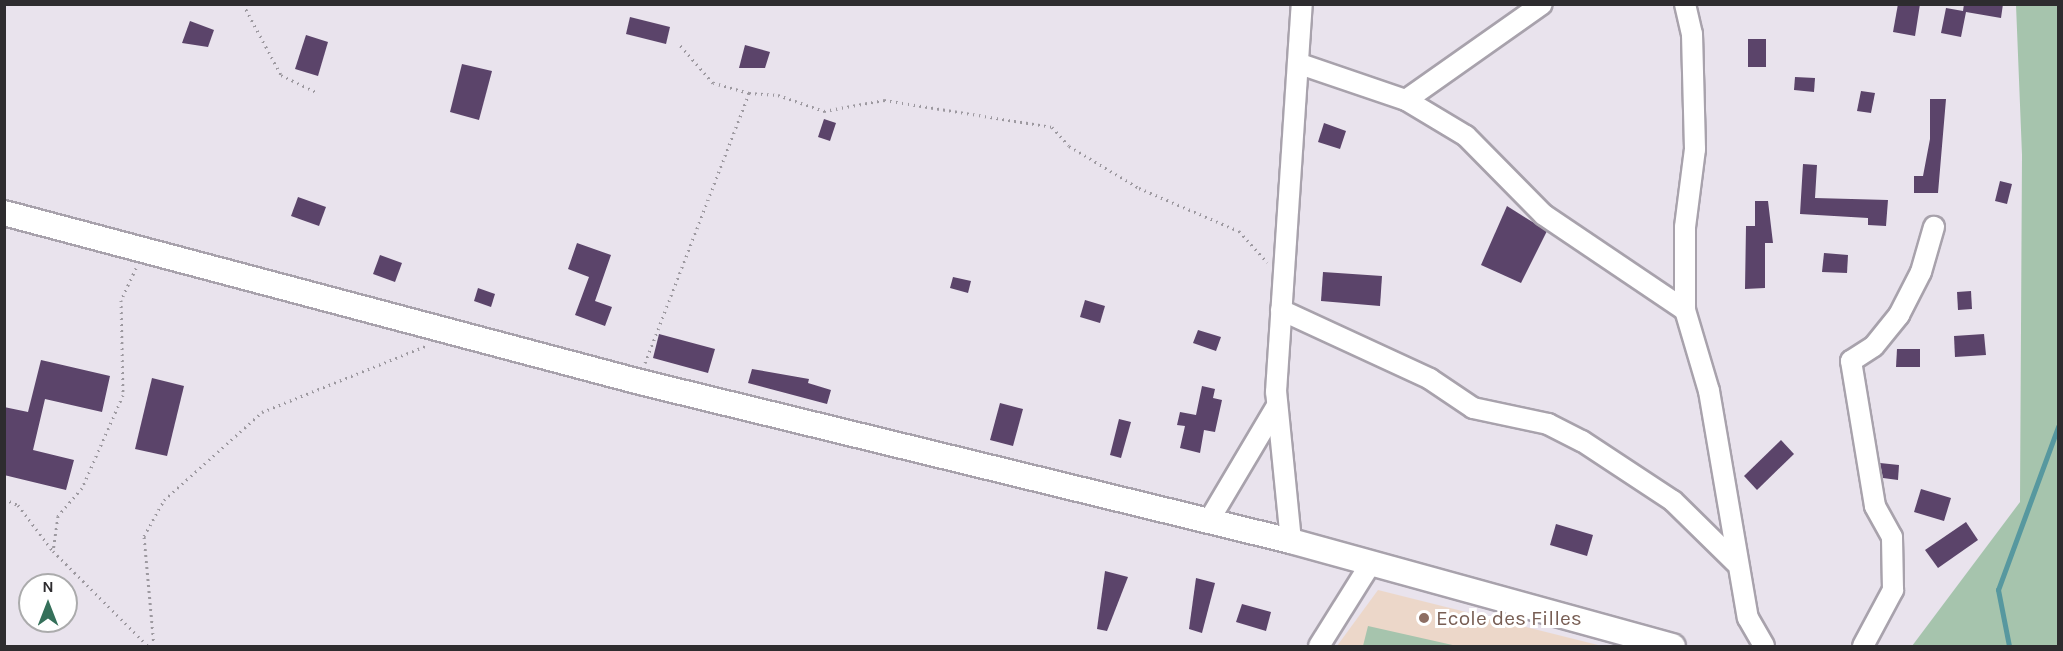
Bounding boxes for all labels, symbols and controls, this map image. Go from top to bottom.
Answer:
north arrow [18,573,78,633]
text: N [42,577,54,596]
place label: Ecole des Filles [1436,605,1582,631]
marker: Ecole des Filles [1417,611,1431,625]

